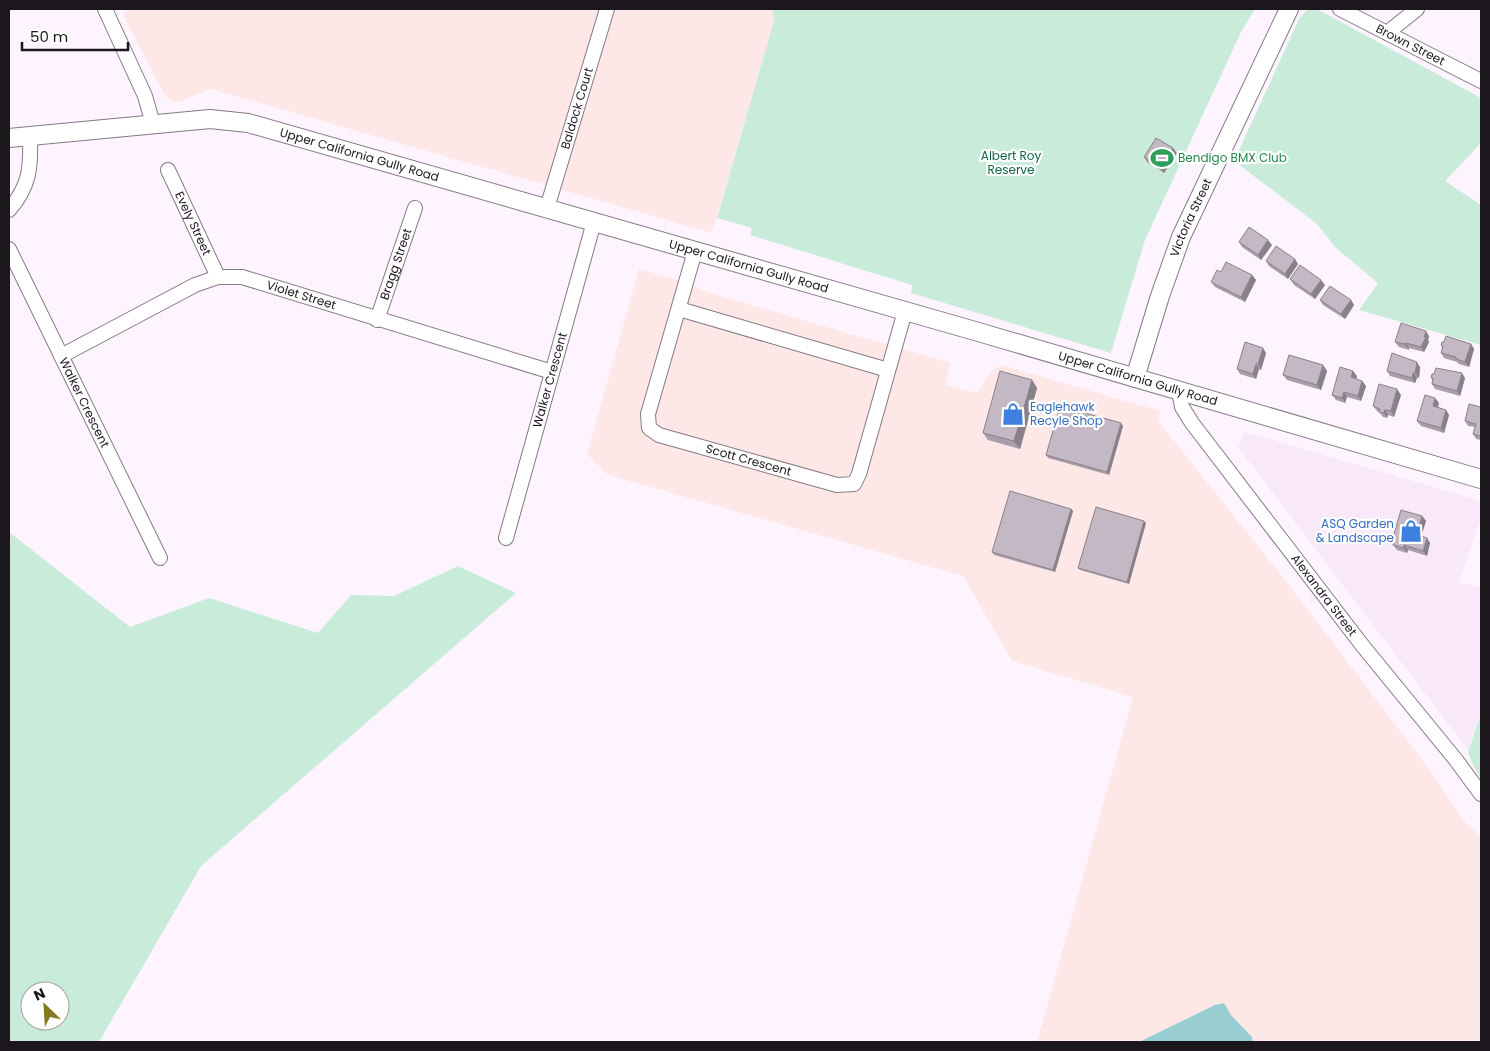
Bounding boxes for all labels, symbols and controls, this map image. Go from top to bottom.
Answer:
scale bar [22,20,129,52]
street label: Brown Street [1373,20,1448,69]
text: 50 m [30,26,68,47]
street label: Baldock Court [556,65,597,151]
street label: Upper California Gully Road [278,124,441,185]
sports icon: Bendigo BMX Club [1149,145,1175,171]
park label: Albert Roy Reserve [981,147,1041,178]
place label: Bendigo BMX Club [1178,149,1287,166]
street label: Victoria Street [1166,175,1216,259]
street label: Evely Street [171,189,216,258]
street label: Bragg Street [375,226,416,302]
street label: Upper California Gully Road [667,235,831,297]
street label: Violet Street [265,276,338,313]
street label: Walker Crescent [528,330,571,430]
street label: Upper California Gully Road [1056,347,1220,409]
street label: Walker Crescent [55,354,114,450]
place label: Eaglehawk Recyle Shop [1030,398,1103,429]
shop icon: Eaglehawk Recyle Shop [1000,401,1026,427]
street label: Scott Crescent [704,440,794,480]
place label: ASQ Garden & Landscape [1316,515,1394,546]
shop icon: ASQ Garden & Landscape [1398,518,1424,544]
street label: Alexandra Street [1287,550,1361,639]
north arrow [20,981,70,1031]
text: N [31,983,49,1006]

